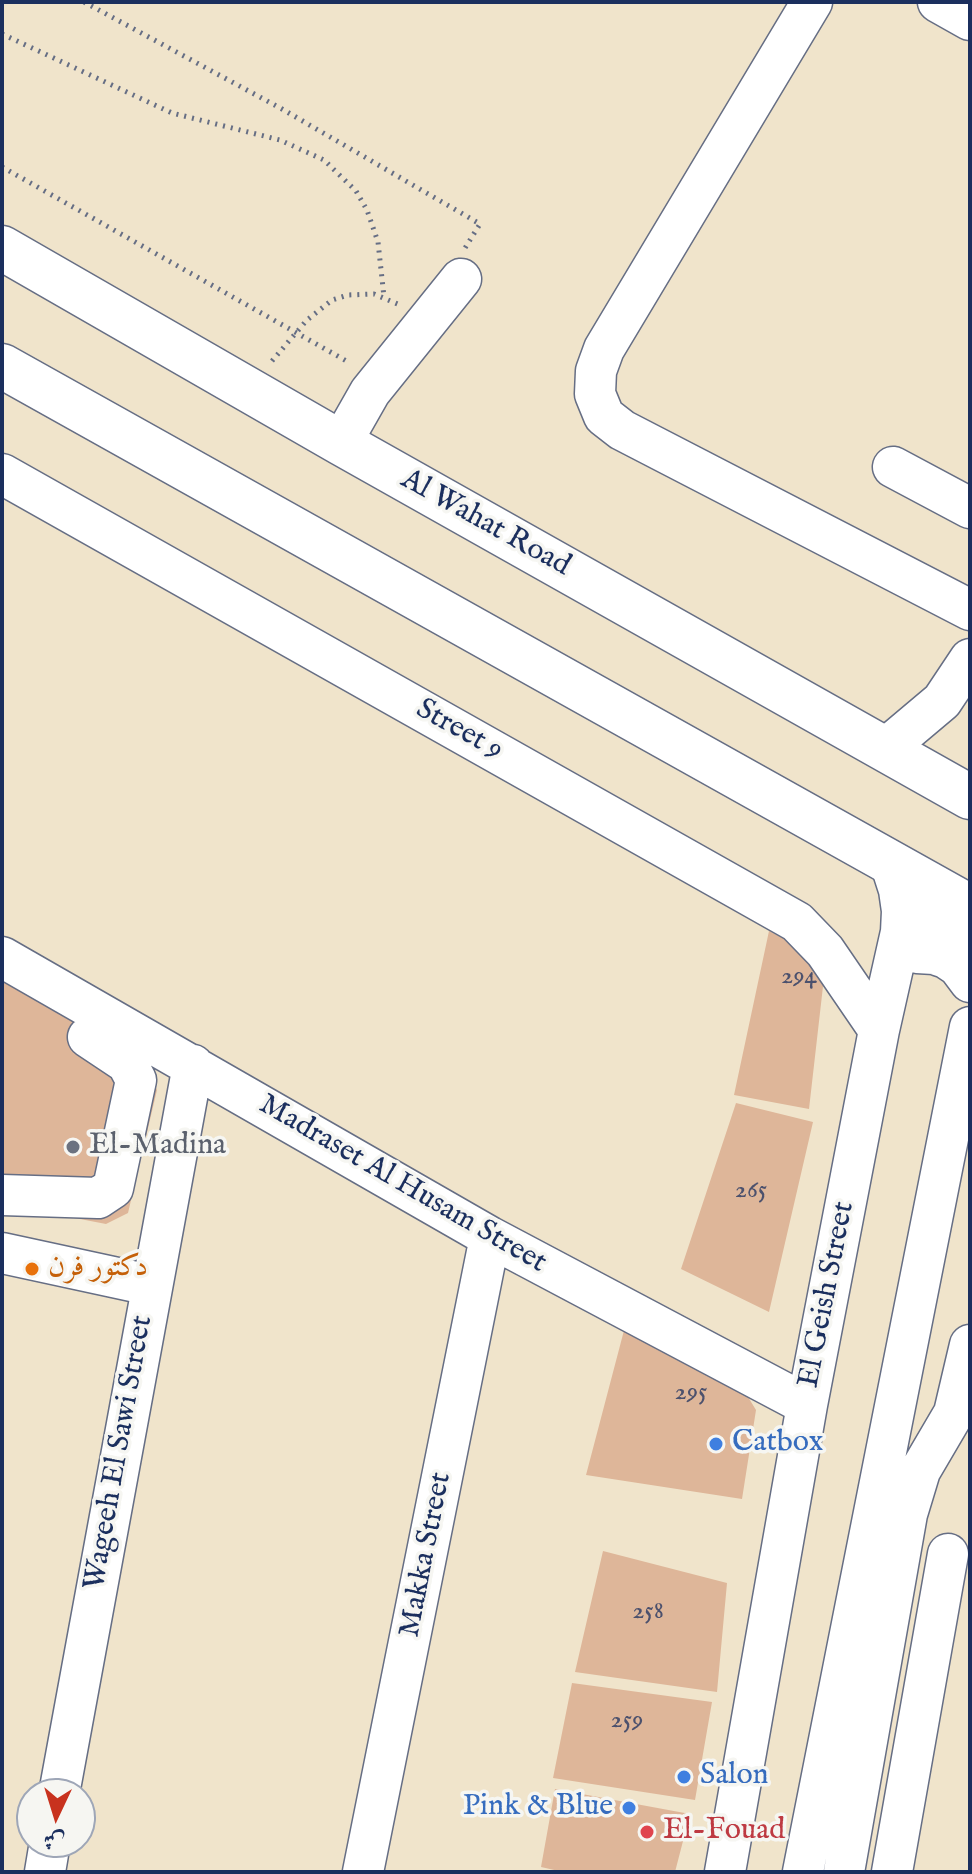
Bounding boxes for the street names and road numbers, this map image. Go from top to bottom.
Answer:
street label: Al Wahat Road [394,463,576,585]
street label: Street 9 [409,692,509,770]
street label: Madraset Al Husam Street [252,1088,552,1282]
street label: El Geish Street [792,1199,864,1391]
street label: Wageeh El Sawi Street [78,1313,162,1593]
street label: Makka Street [393,1469,461,1641]

